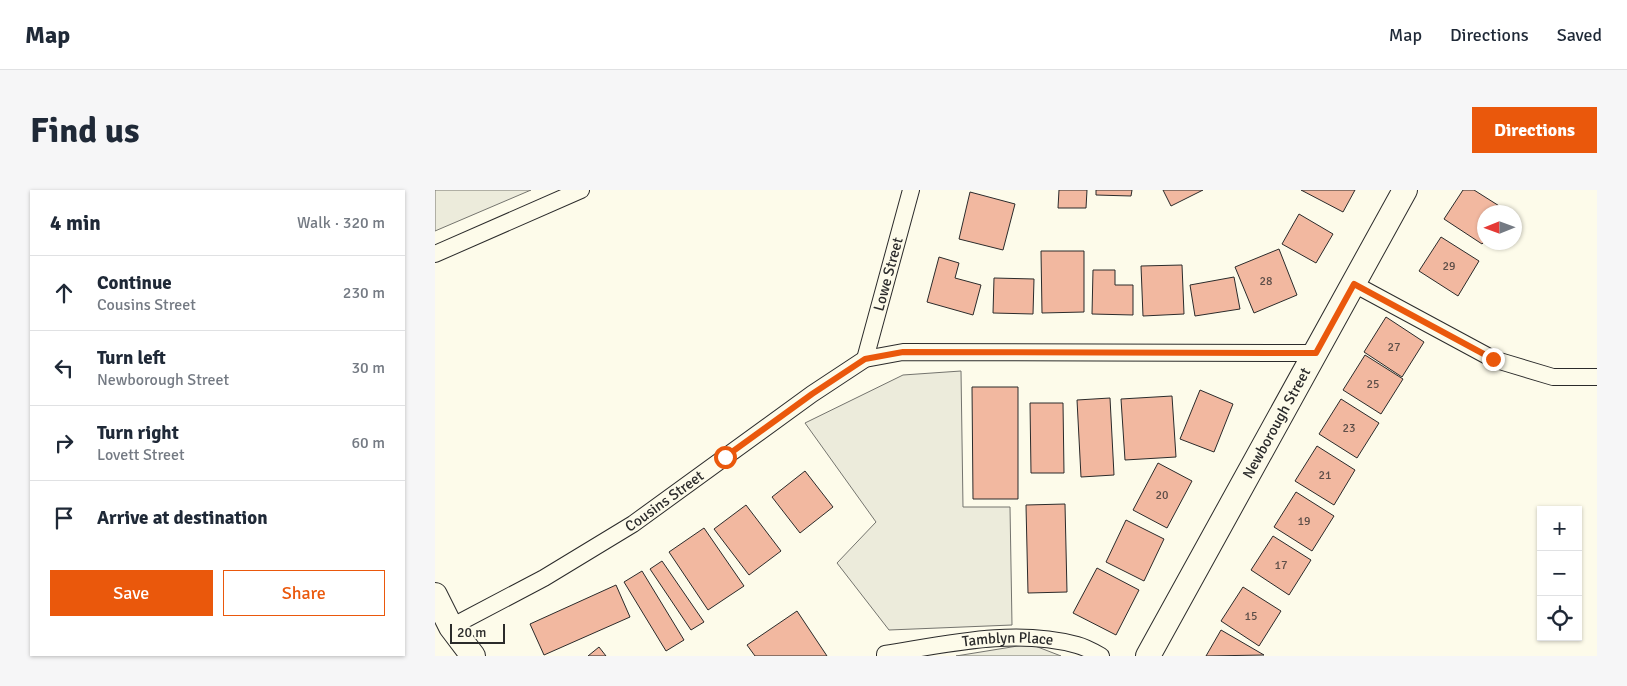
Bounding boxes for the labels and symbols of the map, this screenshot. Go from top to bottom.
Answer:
north arrow [1477,205,1522,250]
street label: Lowe Street [869,235,907,313]
house number: 29 [1443,259,1455,274]
house number: 28 [1260,274,1272,289]
house number: 27 [1388,340,1400,355]
route end [1482,348,1505,371]
street label: Newborough Street [1239,364,1314,482]
house number: 25 [1367,377,1379,392]
house number: 23 [1343,421,1355,436]
route start [714,446,737,469]
street label: Cousins Street [622,467,707,536]
house number: 21 [1319,468,1331,483]
house number: 20 [1156,488,1168,503]
house number: 19 [1298,514,1310,529]
house number: 17 [1275,558,1287,573]
house number: 15 [1245,609,1257,624]
scale bar [450,621,505,644]
street label: Tamblyn Place [961,629,1055,650]

